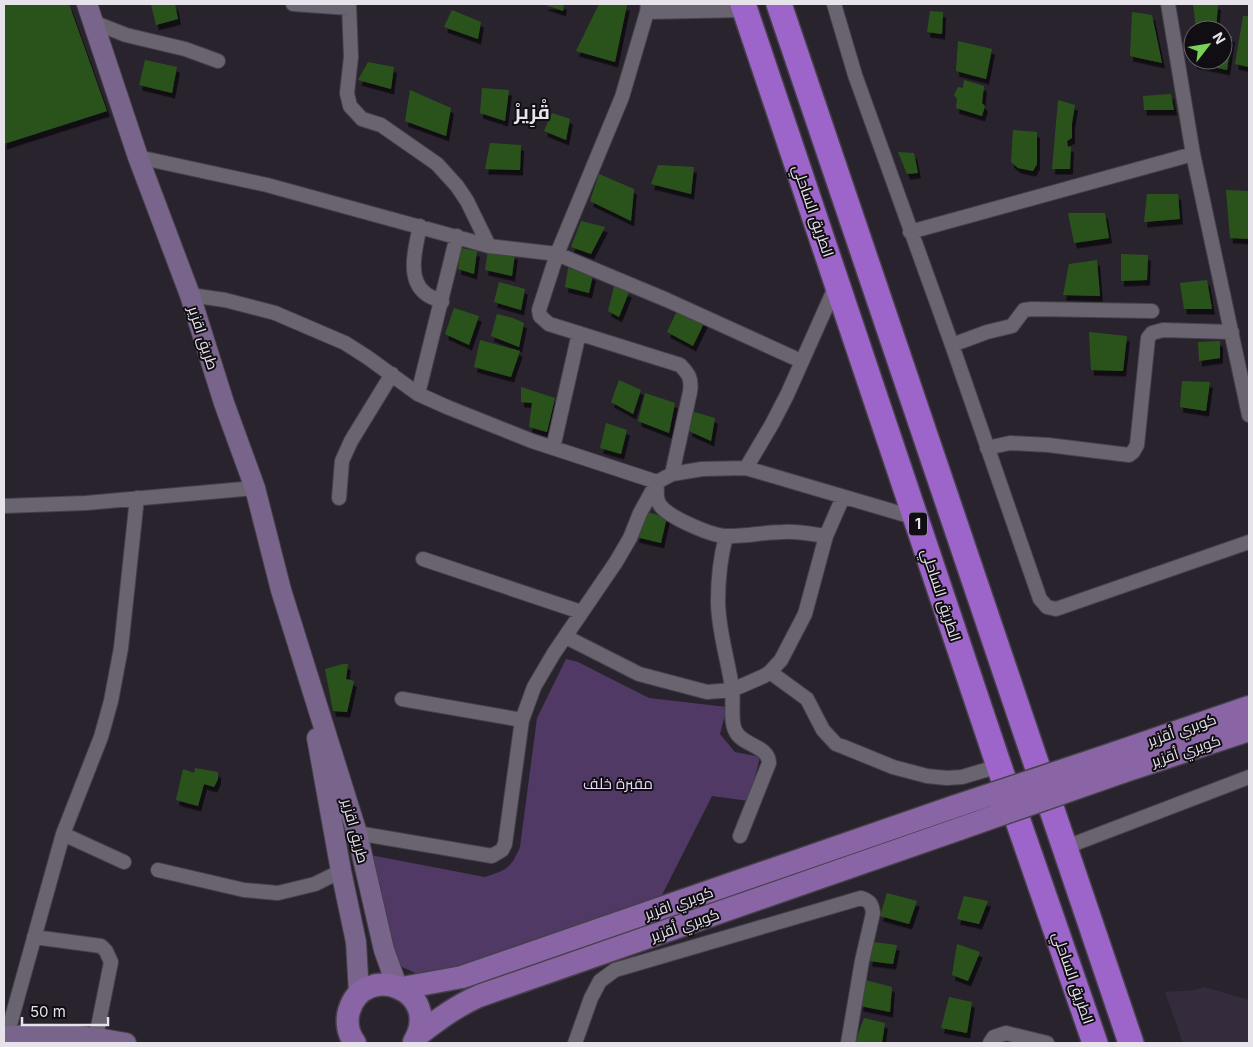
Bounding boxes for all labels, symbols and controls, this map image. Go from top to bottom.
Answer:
north arrow [1183,20,1233,70]
text: N [1210,29,1230,47]
district label: قْزِيرْ [513,99,550,127]
street label: الطريق الساحلي [786,162,838,260]
street label: طريق اقزير [183,303,223,372]
road number: 1 [909,512,927,536]
street label: الطريق الساحلي [915,546,965,645]
street label: كوبري أقزير [1144,709,1220,753]
street label: كويري أقزير [1148,730,1224,774]
park label: مقبرة خلف [583,774,653,793]
street label: طريق اقزير [337,796,373,865]
street label: كوبري اقزير [641,882,717,926]
street label: كويري أقزير [647,904,723,948]
street label: الطريق الساحلي [1046,929,1098,1027]
scale bar [22,994,109,1026]
text: 50 m [30,1002,66,1021]

